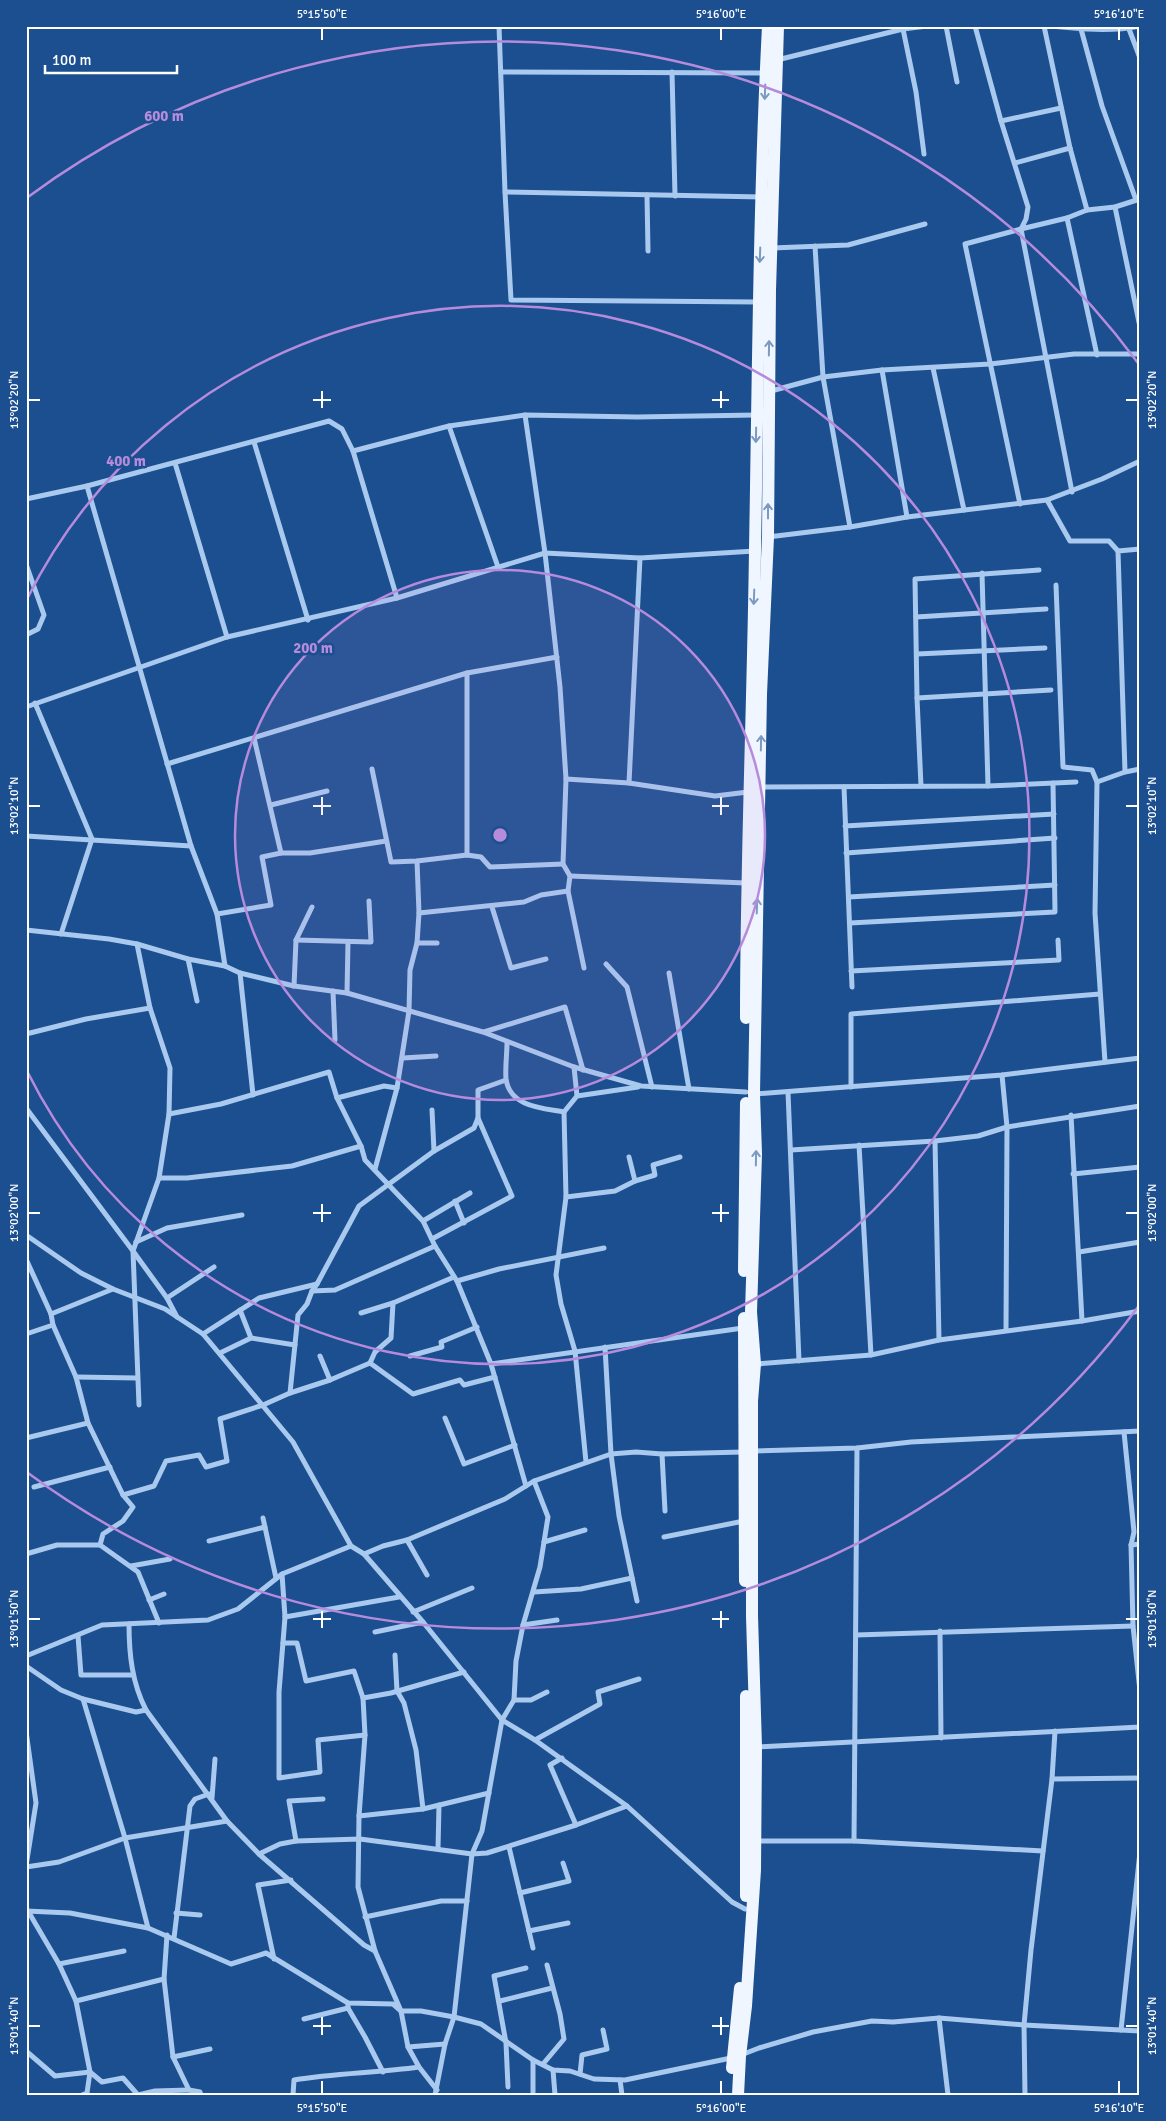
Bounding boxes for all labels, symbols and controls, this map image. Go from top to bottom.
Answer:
text: 5°15'50"E [297,7,348,22]
text: 5°16'00"E [696,7,747,22]
text: 5°16'10"E [1094,7,1145,22]
scale bar [45,42,178,74]
text: 100 m [52,51,92,69]
one-way arrow [760,84,770,100]
text: 600 m [144,107,184,125]
one-way arrow [755,246,765,263]
one-way arrow [764,341,774,357]
text: 13°02'20"N [7,371,22,429]
text: 13°02'20"N [1145,371,1160,429]
one-way arrow [751,426,761,443]
text: 400 m [106,452,146,470]
one-way arrow [763,503,773,520]
one-way arrow [749,589,759,605]
text: 200 m [293,639,333,657]
one-way arrow [756,735,765,751]
text: 13°02'10"N [7,777,22,835]
text: 13°02'10"N [1145,777,1160,835]
centre of rings [491,826,509,844]
one-way arrow [752,898,762,914]
one-way arrow [751,1151,761,1167]
text: 13°02'00"N [7,1184,22,1242]
text: 13°02'00"N [1145,1184,1160,1242]
text: 13°01'50"N [7,1590,22,1648]
text: 13°01'50"N [1145,1590,1160,1648]
text: 13°01'40"N [7,1997,22,2055]
text: 13°01'40"N [1145,1997,1160,2055]
text: 5°15'50"E [297,2101,348,2116]
text: 5°16'00"E [696,2101,747,2116]
text: 5°16'10"E [1094,2101,1145,2116]

